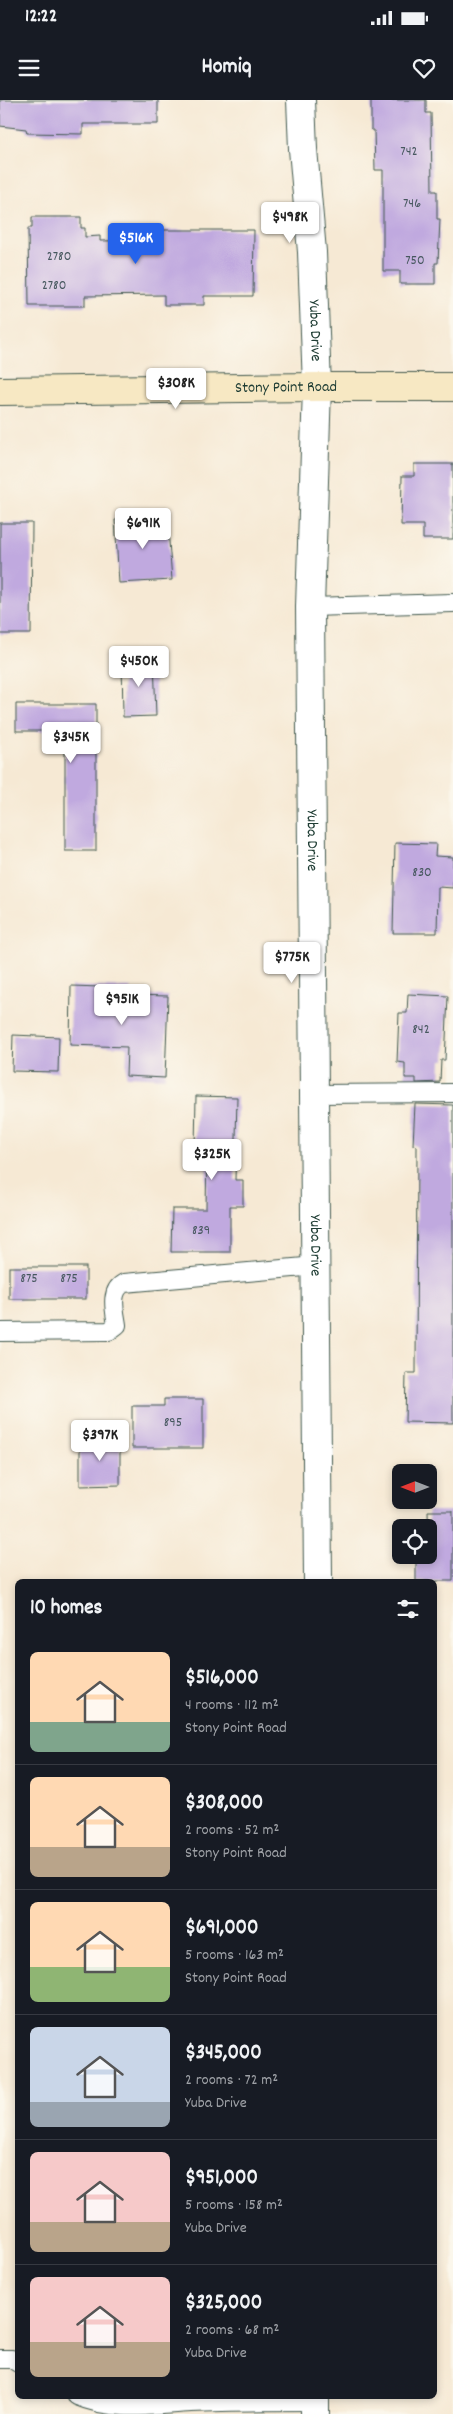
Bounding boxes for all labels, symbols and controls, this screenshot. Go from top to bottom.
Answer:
text: 12:22 [25,4,57,31]
text: Homiq [202,52,251,83]
icon: menu [15,54,43,82]
icon: heart [410,54,438,82]
house number: 742 [400,142,418,162]
house number: 746 [403,194,421,214]
pin: $498K [255,202,325,244]
text: $498K [272,206,308,229]
pin: $516K [101,222,171,265]
text: $516K [119,227,153,250]
house number: 2780 [47,247,71,267]
house number: 750 [405,251,425,271]
house number: 2780 [42,276,66,296]
street label: Yuba Drive [302,299,328,362]
pin: $308K [141,368,211,410]
text: $308K [157,372,195,395]
street label: Stony Point Road [235,376,337,400]
pin: $691K [108,508,178,550]
text: $691K [126,512,160,535]
pin: $450K [104,646,174,688]
text: $450K [120,650,158,673]
pin: $345K [36,722,106,764]
text: $345K [53,726,89,749]
street label: Yuba Drive [300,809,324,871]
house number: 830 [412,863,432,883]
pin: $775K [257,942,327,984]
text: $775K [274,946,310,969]
pin: $951K [87,984,157,1026]
text: $951K [105,988,139,1011]
house number: 842 [412,1020,430,1040]
pin: $325K [177,1138,247,1181]
text: $325K [193,1143,231,1166]
street label: Yuba Drive [303,1214,327,1276]
house number: 839 [192,1221,210,1241]
house number: 875 [20,1269,38,1289]
house number: 875 [60,1269,78,1289]
house number: 895 [164,1413,182,1433]
pin: $397K [65,1420,135,1462]
text: $397K [82,1424,118,1447]
north arrow [392,1464,438,1509]
map controls [392,1464,437,1564]
button: locate [392,1519,437,1564]
text: 10 homes [30,1594,102,1624]
icon: filters [394,1595,422,1623]
text: $516,000 [185,1664,259,1694]
icon: home [70,1672,130,1732]
text: 4 rooms · 112 m² [185,1694,279,1717]
text: Stony Point Road [185,1717,287,1740]
text: $308,000 [185,1789,263,1819]
icon: home [70,1797,130,1857]
text: 2 rooms · 52 m² [185,1819,279,1842]
text: Stony Point Road [185,1842,287,1865]
text: $691,000 [185,1914,258,1944]
icon: home [70,1922,130,1982]
text: 5 rooms · 163 m² [185,1944,284,1967]
text: Stony Point Road [185,1967,287,1990]
text: $345,000 [185,2039,262,2069]
icon: home [70,2047,130,2107]
text: 2 rooms · 72 m² [185,2069,278,2092]
text: Yuba Drive [185,2092,247,2115]
text: $951,000 [185,2164,258,2194]
icon: home [70,2172,130,2232]
text: 5 rooms · 158 m² [185,2194,283,2217]
text: Yuba Drive [185,2217,247,2240]
text: $325,000 [185,2289,262,2319]
icon: home [70,2297,130,2357]
text: 2 rooms · 68 m² [185,2319,279,2342]
text: Yuba Drive [185,2342,247,2365]

